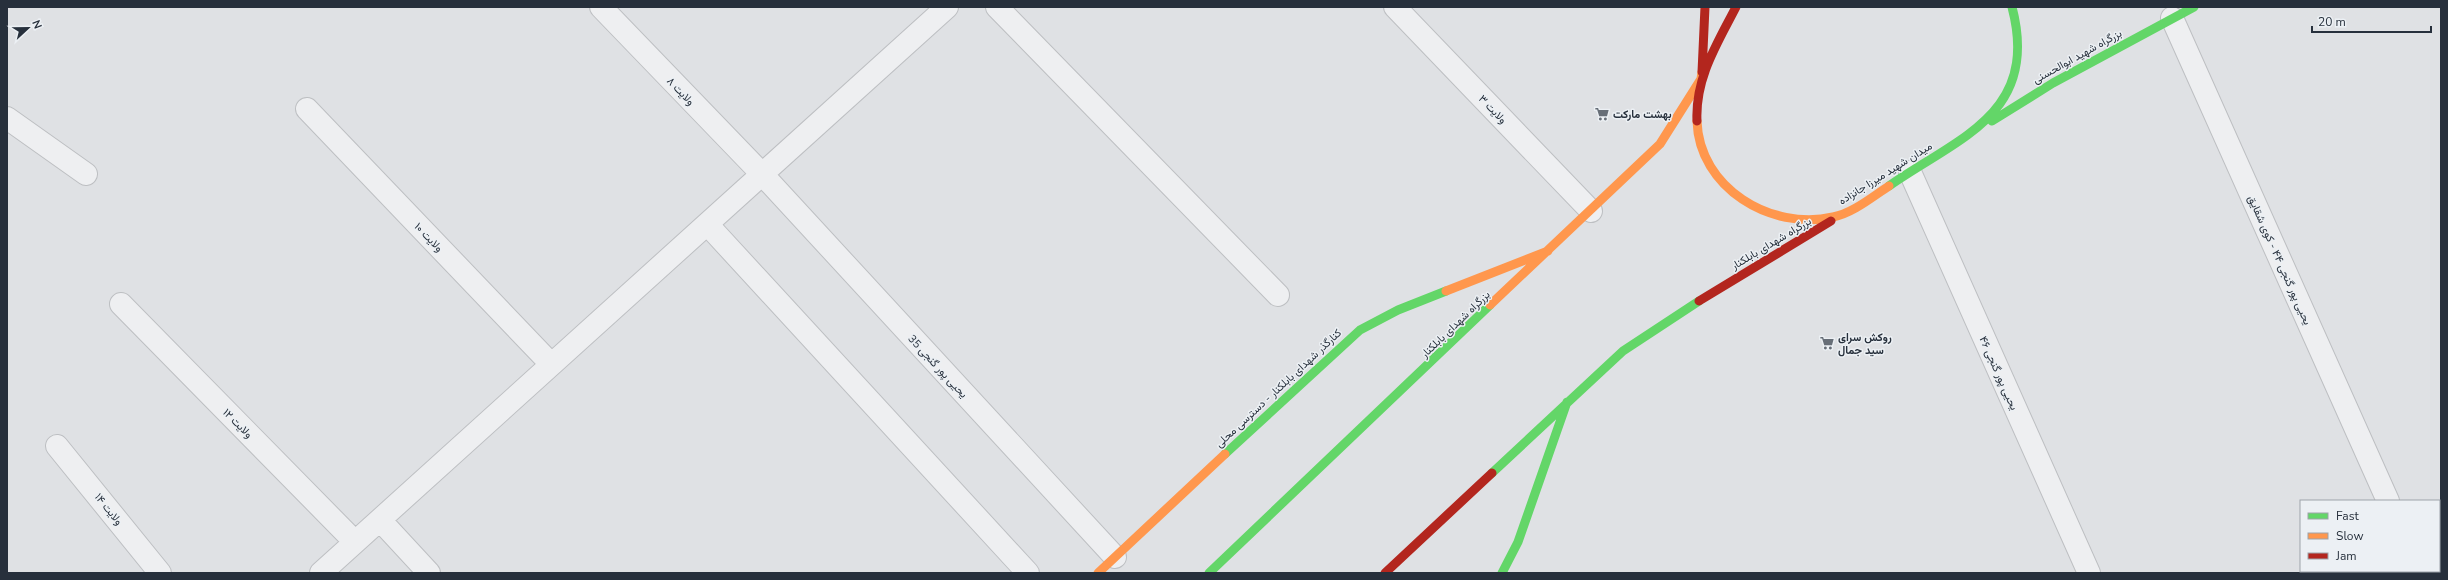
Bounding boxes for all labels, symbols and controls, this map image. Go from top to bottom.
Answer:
north arrow [8,8,48,48]
scale bar [2312,8,2431,34]
text: 20 m [2318,14,2346,30]
text: N [28,18,45,31]
street label: بزرگراه شهید ابوالحسنی [2030,26,2125,87]
street label: ولایت ۸ [663,74,698,109]
street label: ولایت ۳ [1475,92,1510,127]
supermarket icon: بهشت مارکت [1594,106,1610,122]
place label: بهشت مارکت [1613,107,1672,122]
street label: میدان شهید میرزا جانزاده [1836,138,1935,208]
street label: یحیی پور گنجی ۴۴ - کوی شقایق [2244,193,2315,327]
street label: بزرگراه شهدای بابلکنار [1728,214,1814,274]
street label: ولایت ۱۰ [411,219,446,255]
street label: بزرگراه شهدای بابلکنار [1417,287,1493,362]
street label: کنارگذر شهدای بابلکنار - دسترسی محلی [1212,326,1345,451]
place label: روکش سرای سید جمال [1838,330,1892,358]
street label: یحیی پور گنجی 35 [904,332,971,401]
street label: یحیی پور گنجی ۴۶ [1976,334,2022,413]
supermarket icon: روکش سرای سید جمال [1819,335,1835,351]
street label: ولایت ۱۲ [219,405,256,442]
street label: ولایت ۱۴ [91,490,126,529]
legend [2300,500,2440,572]
text: Fast [2336,508,2359,524]
text: Slow [2336,528,2364,544]
text: Jam [2335,548,2357,564]

